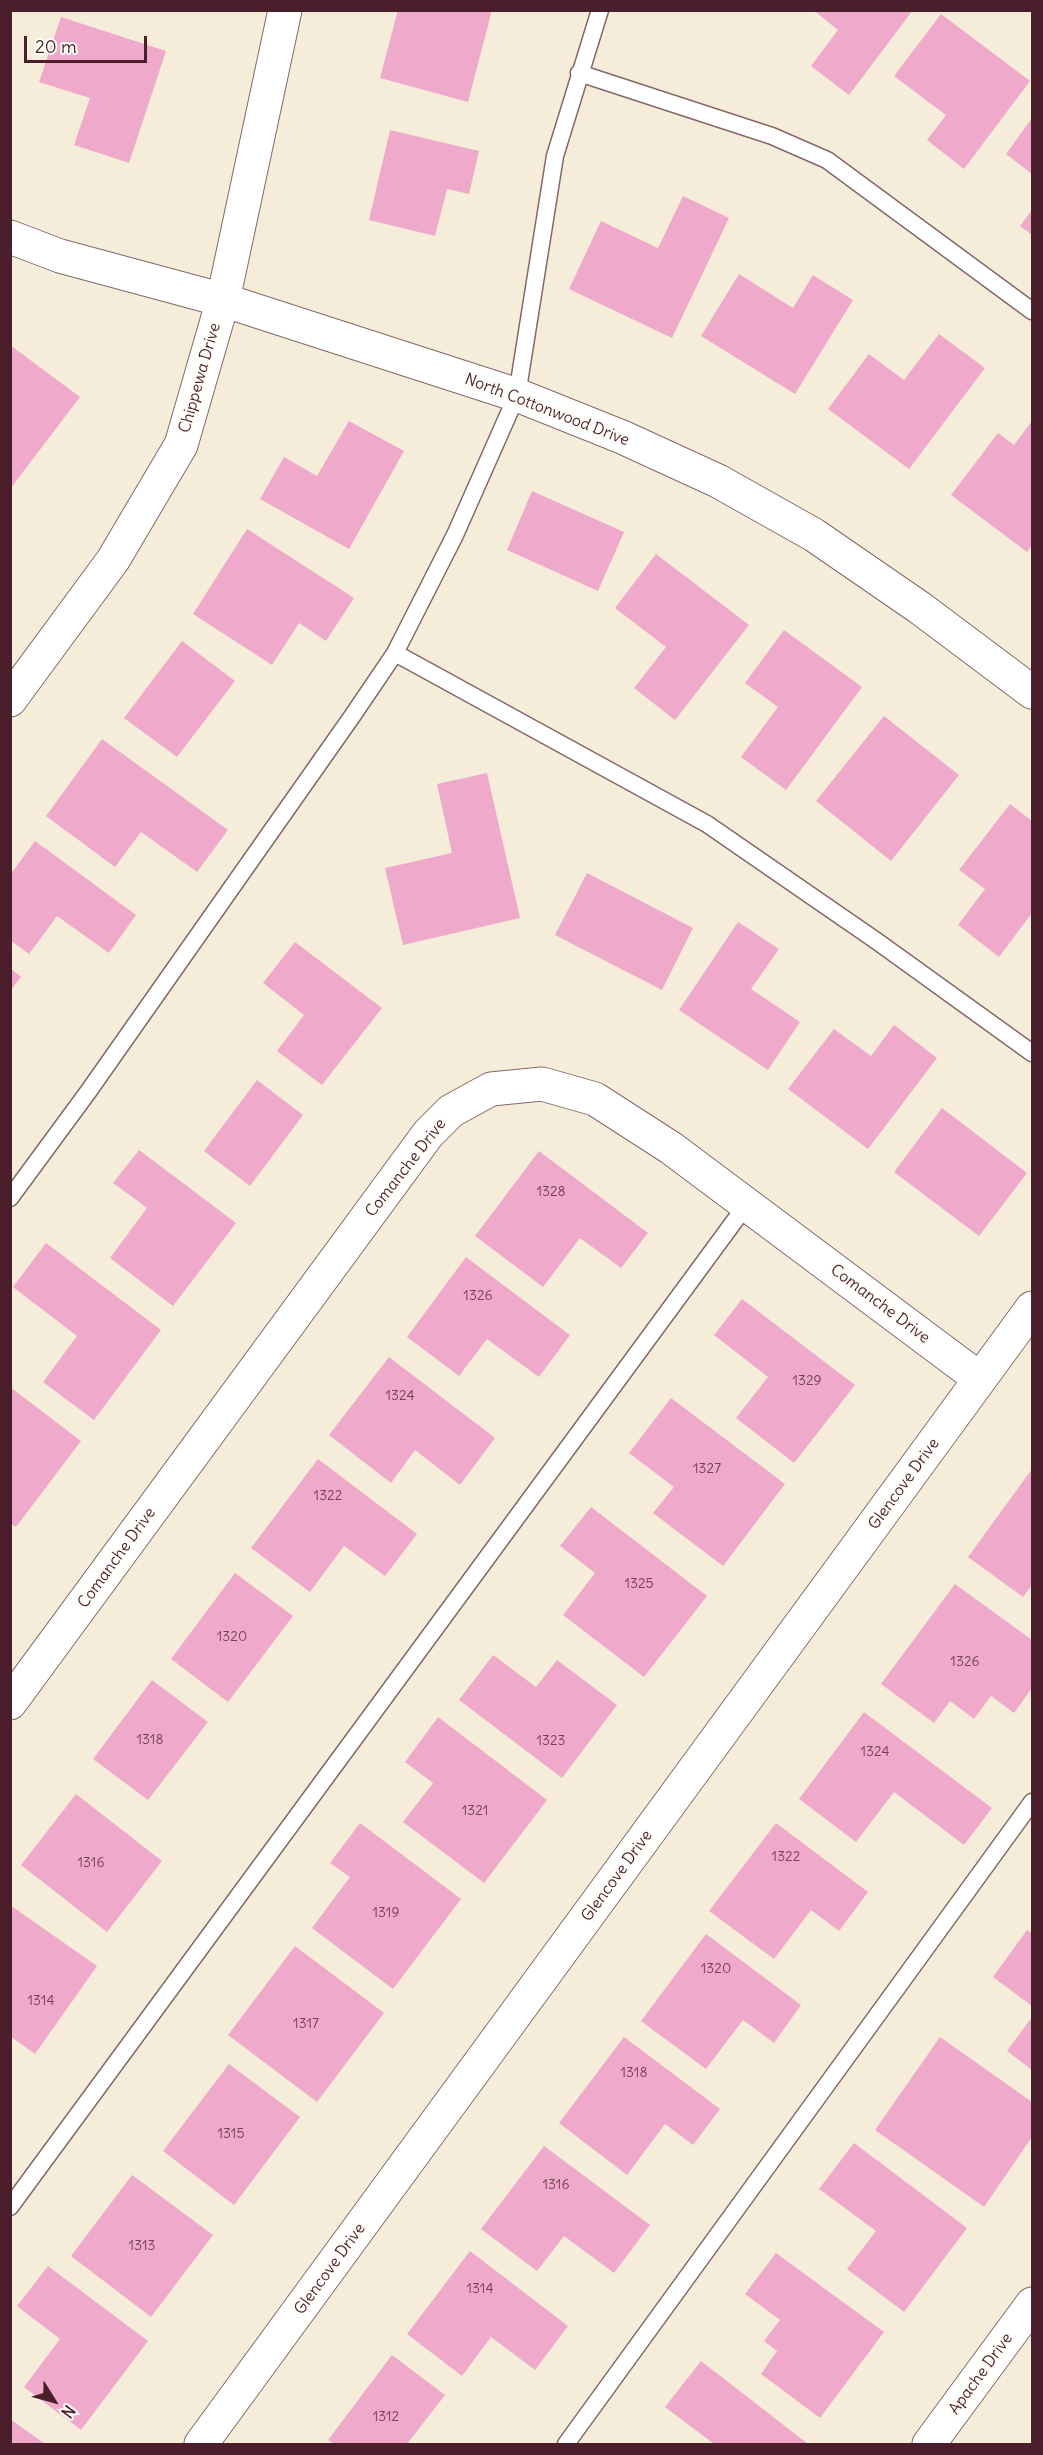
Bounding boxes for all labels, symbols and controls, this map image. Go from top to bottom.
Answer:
scale bar [27,24,150,62]
text: 20 m [35,35,77,58]
street label: Chippewa Drive [175,321,225,435]
street label: North Cottonwood Drive [462,370,632,450]
street label: Comanche Drive [362,1115,450,1221]
house number: 1328 [536,1184,566,1200]
street label: Comanche Drive [827,1260,933,1348]
house number: 1326 [463,1288,493,1304]
house number: 1329 [792,1373,822,1389]
house number: 1324 [385,1388,415,1404]
street label: Glencove Drive [864,1435,944,1533]
house number: 1327 [693,1461,721,1477]
house number: 1322 [314,1488,342,1504]
street label: Comanche Drive [74,1504,160,1612]
house number: 1325 [624,1576,654,1592]
house number: 1320 [217,1629,247,1645]
house number: 1326 [950,1654,980,1670]
house number: 1318 [137,1732,163,1748]
house number: 1323 [536,1733,566,1749]
house number: 1324 [860,1744,890,1760]
house number: 1321 [462,1803,488,1819]
street label: Glencove Drive [577,1827,657,1925]
house number: 1322 [772,1849,800,1865]
house number: 1316 [78,1855,104,1871]
house number: 1319 [373,1905,399,1921]
house number: 1320 [701,1961,731,1977]
house number: 1314 [27,1993,55,2009]
house number: 1317 [293,2016,319,2032]
house number: 1318 [621,2065,647,2081]
house number: 1315 [218,2126,244,2142]
house number: 1316 [543,2177,569,2193]
street label: Glencove Drive [290,2220,370,2318]
house number: 1313 [129,2238,155,2254]
house number: 1314 [466,2281,494,2297]
street label: Apache Drive [945,2329,1017,2419]
north arrow [24,2371,84,2431]
text: N [57,2401,80,2422]
house number: 1312 [373,2409,399,2425]

